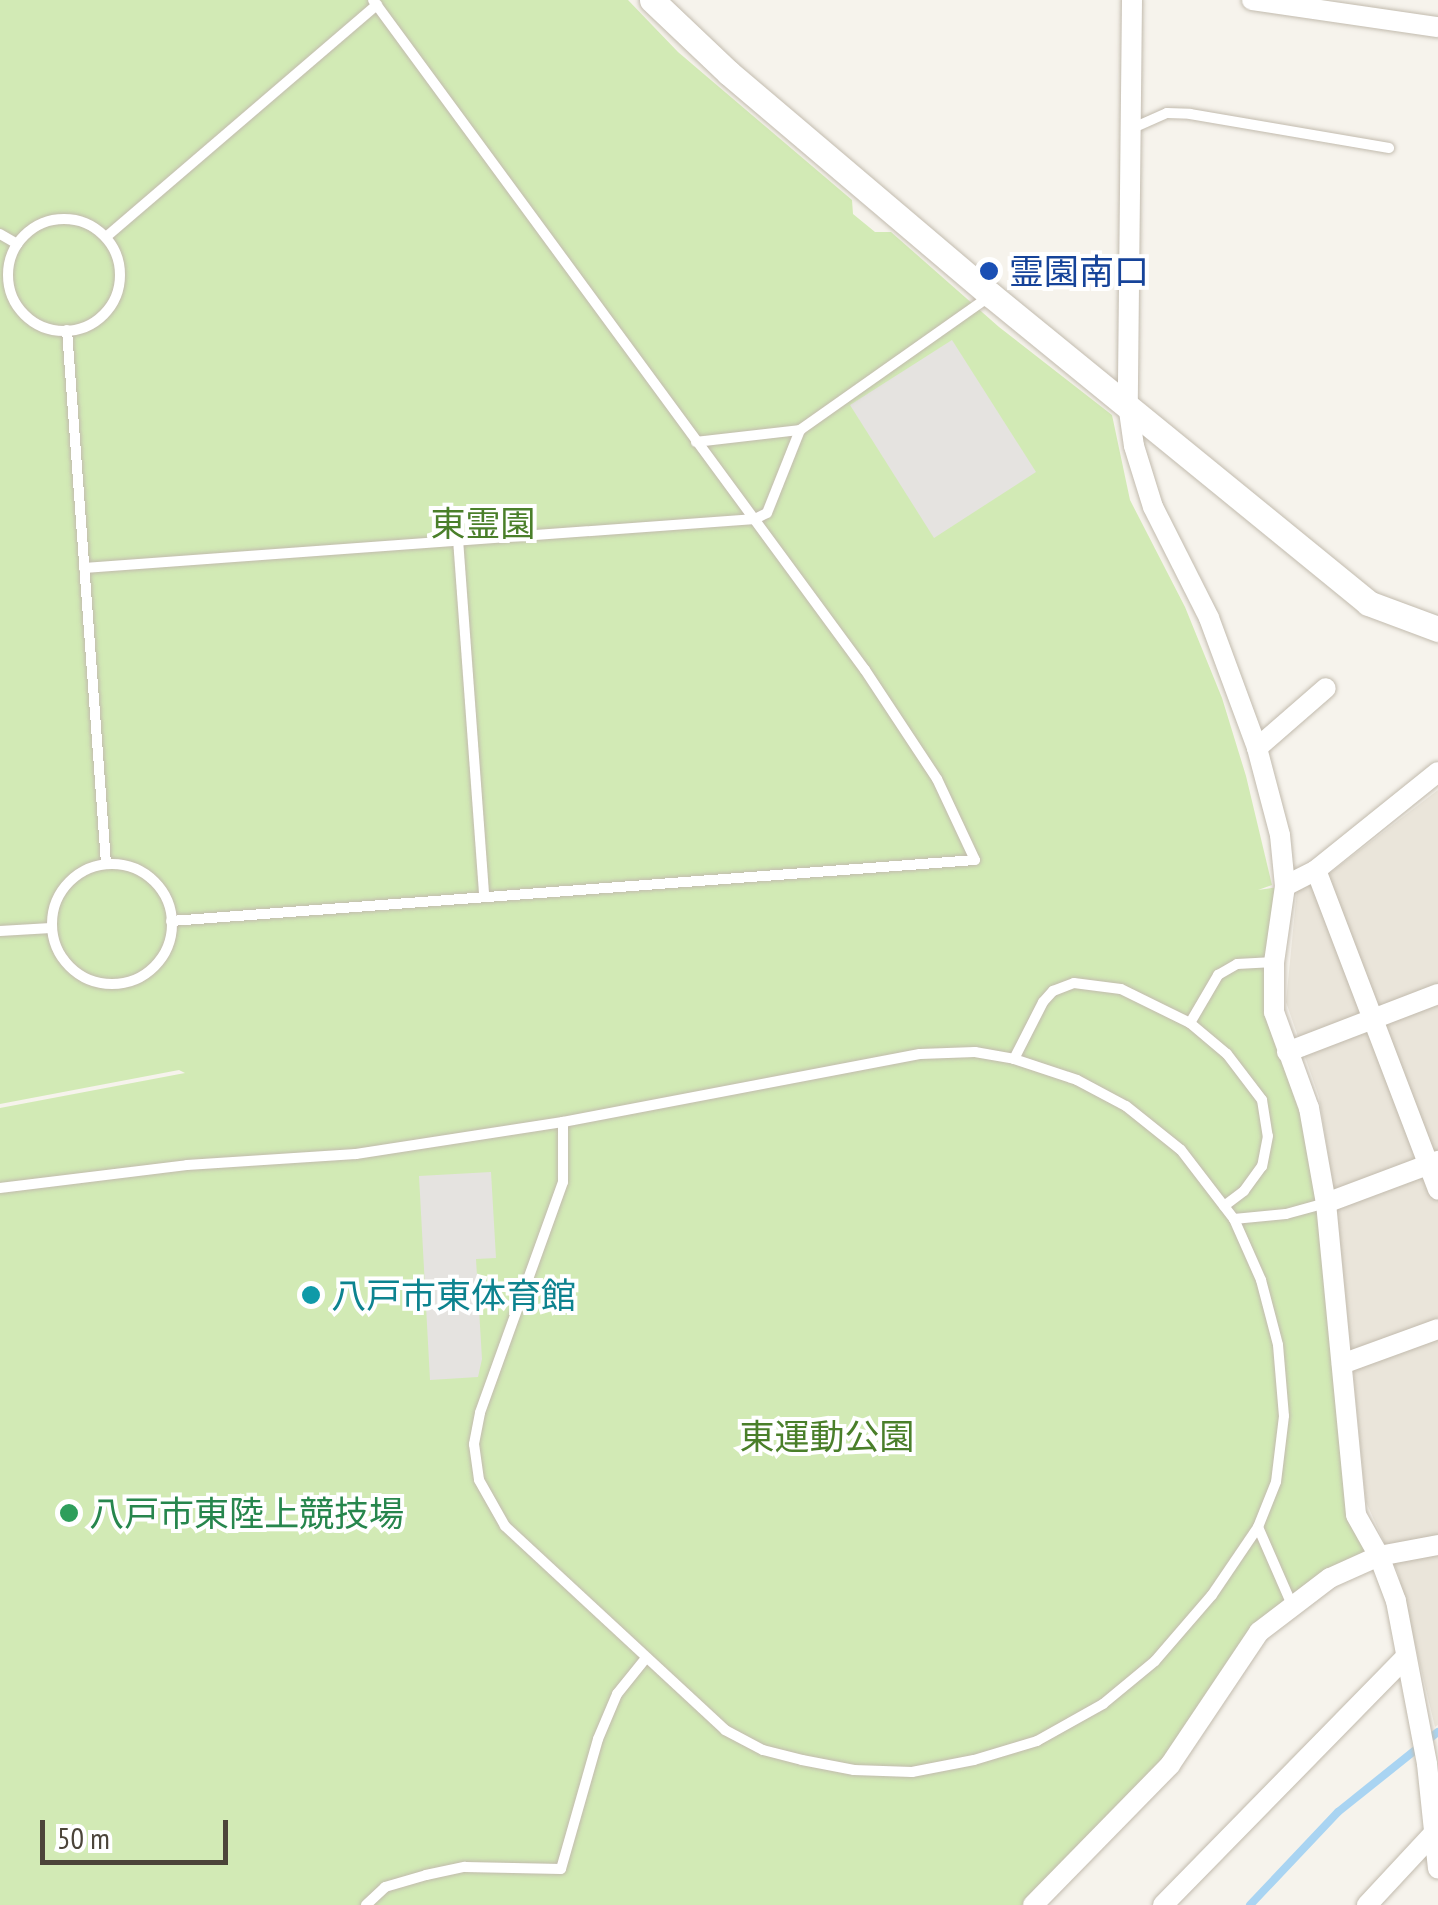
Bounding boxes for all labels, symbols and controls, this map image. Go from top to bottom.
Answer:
place label: 霊園南口 [1009,250,1149,292]
marker: 霊園南口 [978,260,1000,282]
park label: 東霊園 [431,502,535,544]
place label: 八戸市東体育館 [331,1274,576,1316]
marker: 八戸市東体育館 [300,1284,322,1306]
park label: 東運動公園 [740,1415,914,1457]
place label: 八戸市東陸上競技場 [89,1492,404,1534]
marker: 八戸市東陸上競技場 [58,1502,80,1524]
scale bar [45,1800,232,1862]
text: 50 m [57,1818,110,1857]

